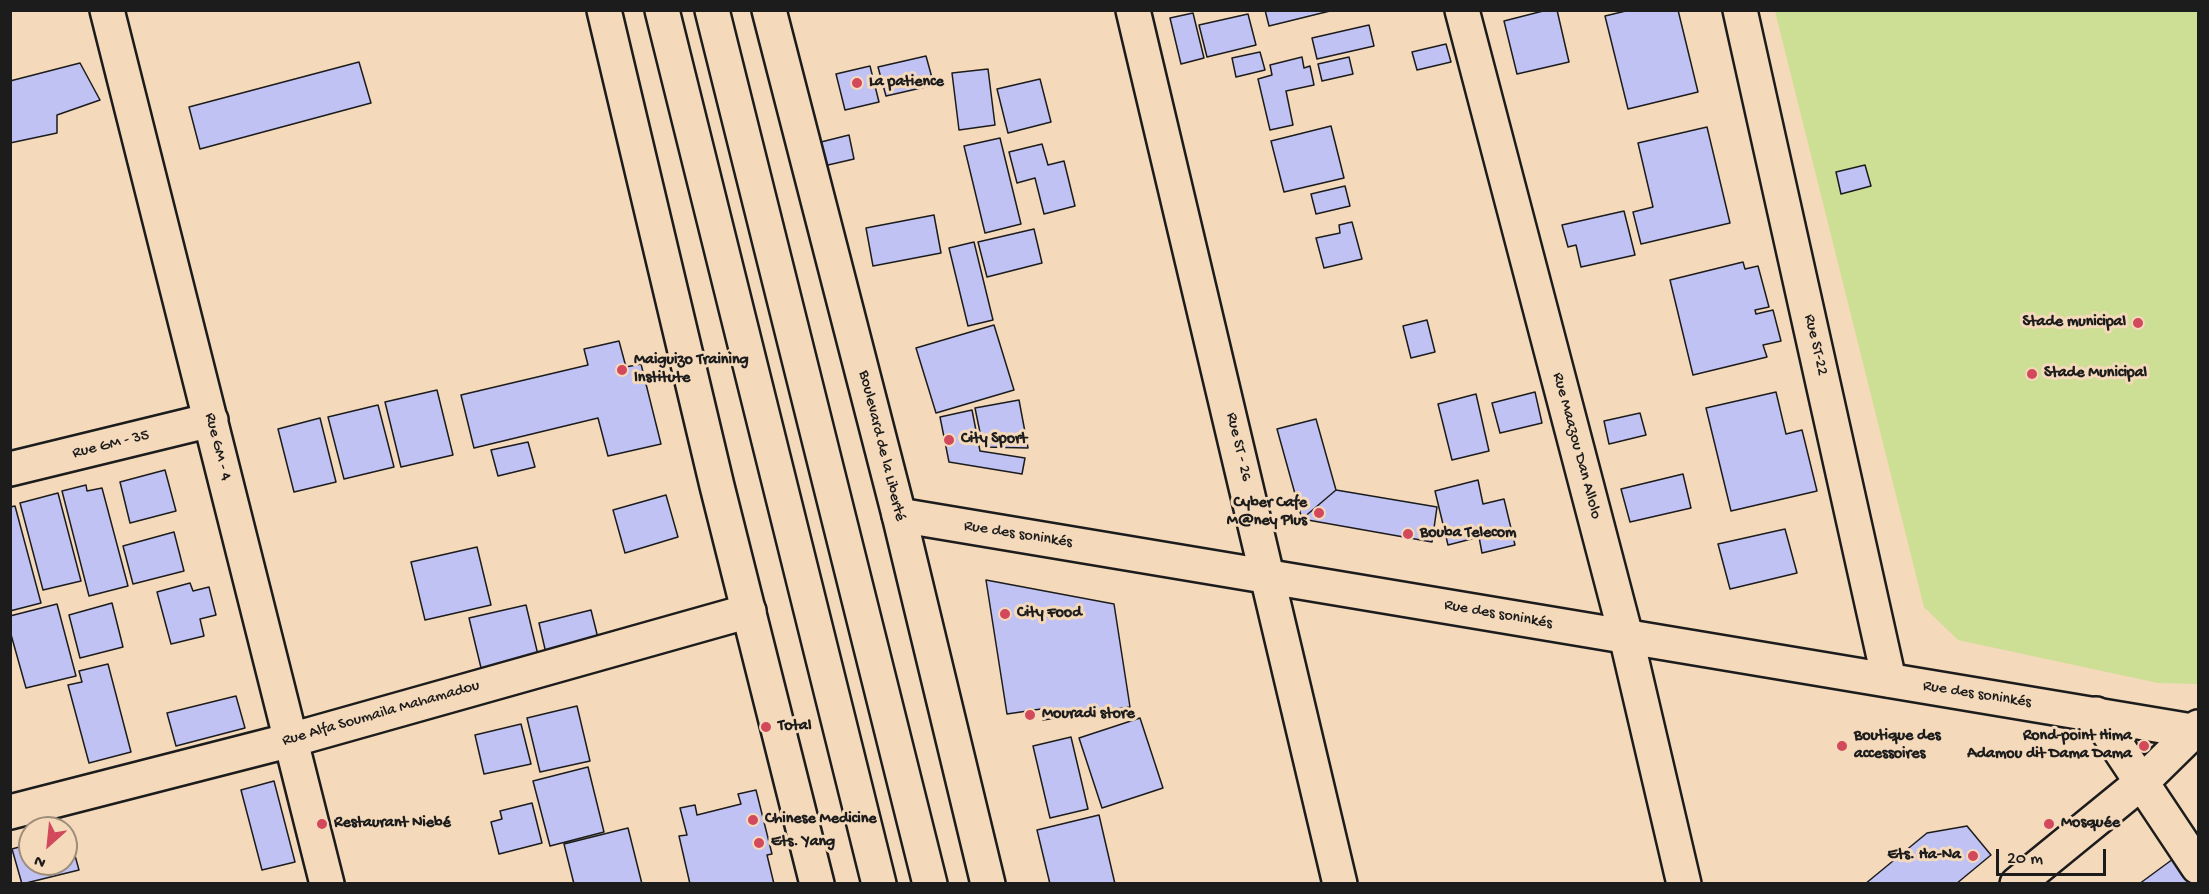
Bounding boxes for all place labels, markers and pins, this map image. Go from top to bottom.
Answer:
place label: La patience [869,73,944,93]
marker: La patience [850,76,864,90]
place label: Stade municipal [2023,313,2126,333]
marker: Stade municipal [2131,316,2145,330]
place label: Maiguizo Training Institute [634,351,749,389]
marker: Maiguizo Training Institute [615,363,629,377]
place label: Stade Municipal [2044,364,2147,384]
marker: Stade Municipal [2025,367,2039,381]
place label: City Sport [961,430,1027,450]
marker: City Sport [942,433,956,447]
place label: Cyber Cafe M@ney Plus [1227,494,1307,532]
marker: Cyber Cafe M@ney Plus [1312,506,1326,520]
place label: Bouba Telecom [1420,524,1516,544]
marker: Bouba Telecom [1401,527,1415,541]
place label: City Food [1017,604,1082,624]
marker: City Food [998,607,1012,621]
place label: Mouradi store [1042,705,1135,725]
marker: Mouradi store [1023,708,1037,722]
place label: Total [778,717,811,737]
marker: Total [759,720,773,734]
place label: Boutique des accessoires [1854,727,1941,765]
place label: Rond-point Hima Adamou dit Dama Dama [1967,727,2132,765]
marker: Boutique des accessoires [1835,739,1849,753]
marker: Rond-point Hima Adamou dit Dama Dama [2137,739,2151,753]
place label: Chinese Medicine [765,810,876,830]
marker: Chinese Medicine [746,813,760,827]
place label: Restaurant Niebé [334,814,451,834]
place label: Mosquée [2061,814,2120,834]
marker: Restaurant Niebé [315,817,329,831]
marker: Mosquée [2042,817,2056,831]
place label: Ets. Yang [771,833,835,853]
marker: Ets. Yang [752,836,766,850]
place label: Ets. Ha-Na [1887,846,1961,866]
marker: Ets. Ha-Na [1966,849,1980,863]

